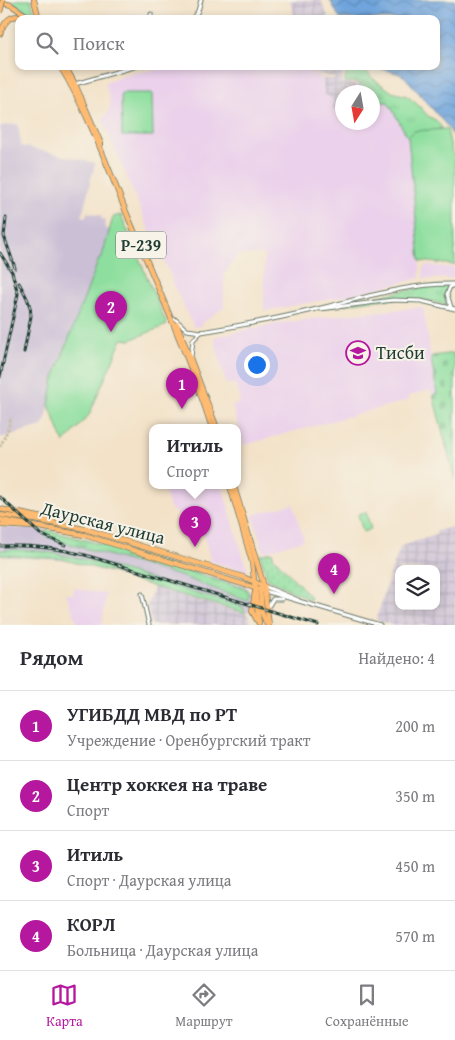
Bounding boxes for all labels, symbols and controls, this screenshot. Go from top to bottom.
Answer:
search box [15,15,440,70]
icon: search [33,29,61,57]
text: Поиск [73,29,125,57]
north arrow [335,85,380,130]
road number: Р-239 [116,232,166,258]
pin: 2 [95,291,127,332]
place label: Тисби [376,339,425,366]
school or university icon: Тисби [345,340,371,366]
your location [244,352,270,378]
pin: 1 [166,368,198,409]
popup [149,424,241,489]
text: Итиль [167,431,223,459]
text: Спорт [167,459,209,483]
street label: Даурская улица [37,494,168,551]
pin: 3 [179,506,211,547]
pin: 4 [318,553,350,594]
map controls [395,565,440,610]
button: layers [395,565,440,610]
text: Рядом [20,642,83,673]
text: Найдено: 4 [358,646,435,670]
text: УГИБДД МВД по РТ [67,700,237,728]
text: 1 [32,714,40,738]
text: 200 m [395,714,435,738]
text: Учреждение · Оренбургский тракт [67,728,310,752]
text: Центр хоккея на траве [67,770,267,798]
text: 2 [32,784,40,808]
text: 350 m [395,784,435,808]
text: Спорт [67,798,109,822]
text: Итиль [67,840,123,868]
text: 3 [32,854,40,878]
text: 450 m [395,854,435,878]
text: Спорт · Даурская улица [67,868,231,892]
text: КОРЛ [67,910,115,938]
text: 4 [32,924,40,948]
text: 570 m [395,924,435,948]
text: Больница · Даурская улица [67,938,258,962]
tab: Карта [46,981,83,1031]
tab: Маршрут [175,981,233,1031]
tab: Сохранённые [325,981,409,1031]

